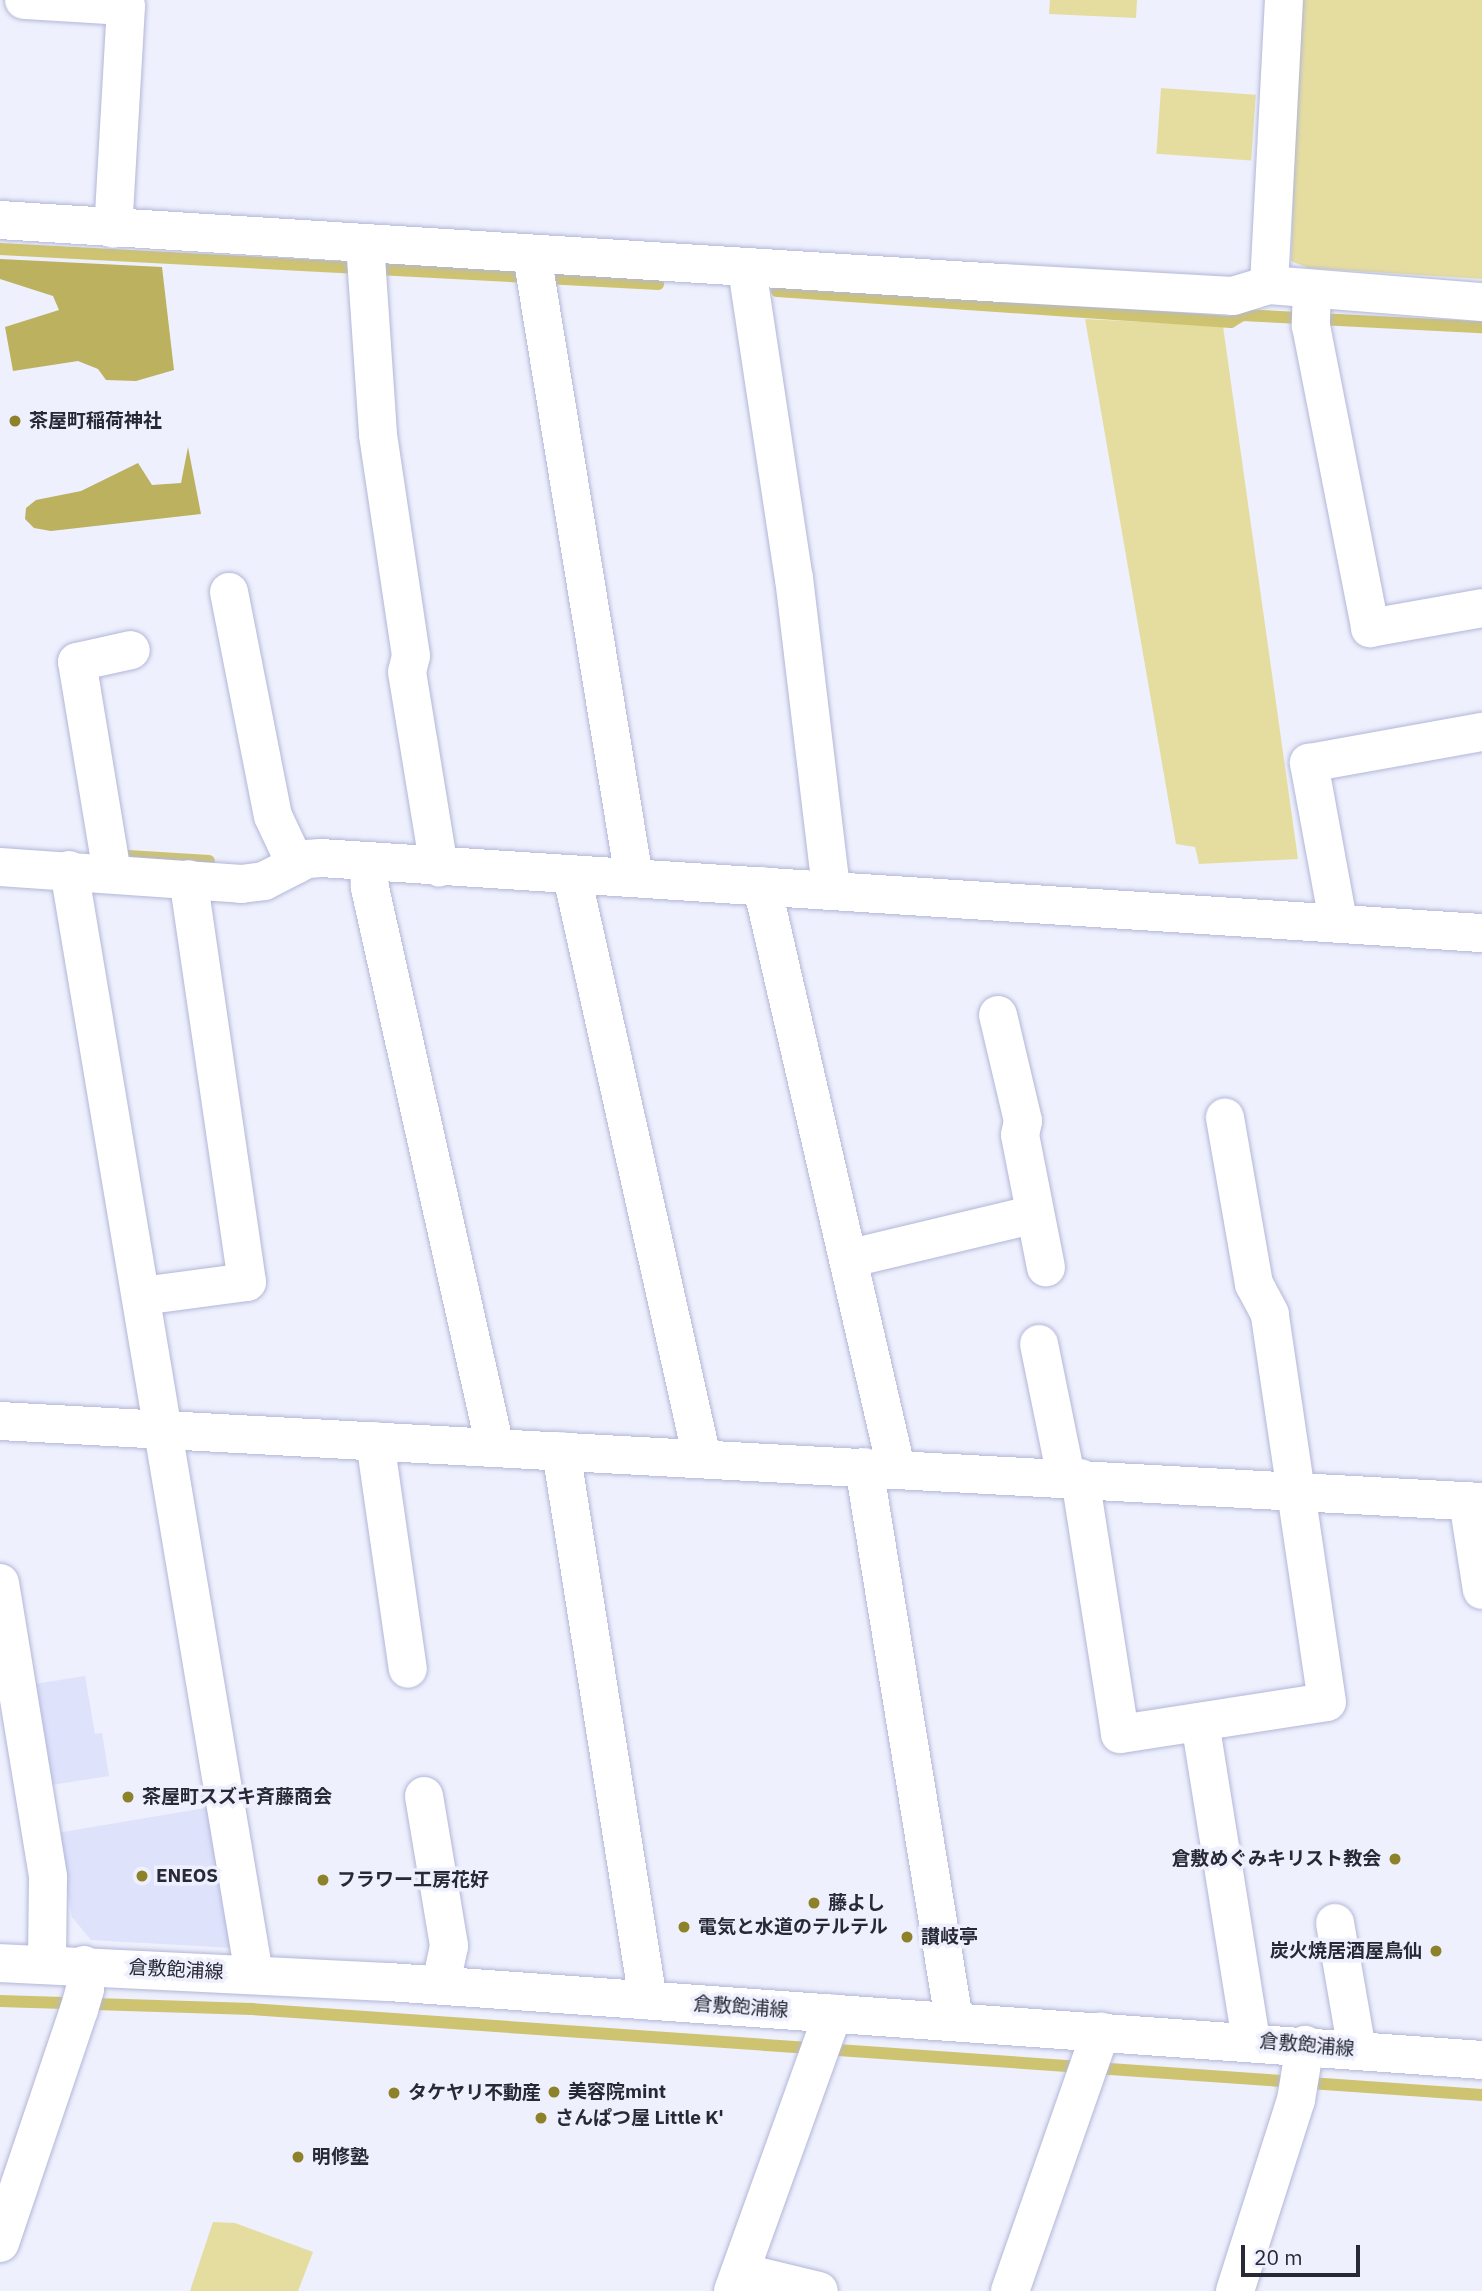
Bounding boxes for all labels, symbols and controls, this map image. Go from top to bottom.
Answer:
place label: 茶屋町稲荷神社 [29,410,162,432]
marker: 茶屋町稲荷神社 [7,413,23,429]
place label: 茶屋町スズキ斉藤商会 [142,1786,332,1808]
marker: 茶屋町スズキ斉藤商会 [120,1789,136,1805]
place label: 倉敷めぐみキリスト教会 [1172,1848,1381,1870]
marker: 倉敷めぐみキリスト教会 [1387,1851,1403,1867]
place label: ENEOS [156,1865,218,1887]
marker: ENEOS [134,1868,150,1884]
place label: フラワー工房花好 [337,1869,489,1891]
marker: フラワー工房花好 [315,1872,331,1888]
place label: 藤よし [828,1892,885,1914]
marker: 藤よし [806,1895,822,1911]
place label: 電気と水道のテルテル [698,1916,888,1938]
marker: 電気と水道のテルテル [676,1919,692,1935]
place label: 讃岐亭 [921,1926,978,1948]
marker: 讃岐亭 [899,1929,915,1945]
place label: 炭火焼居酒屋鳥仙 [1270,1940,1422,1962]
marker: 炭火焼居酒屋鳥仙 [1428,1943,1444,1959]
street label: 倉敷飽浦線 [128,1956,224,1984]
street label: 倉敷飽浦線 [693,1992,789,2022]
street label: 倉敷飽浦線 [1259,2030,1355,2060]
place label: 美容院mint [568,2081,666,2103]
place label: タケヤリ不動産 [408,2082,541,2104]
marker: 美容院mint [546,2084,562,2100]
marker: タケヤリ不動産 [386,2085,402,2101]
place label: さんぱつ屋 Little K' [555,2107,723,2129]
marker: さんぱつ屋 Little K' [533,2110,549,2126]
place label: 明修塾 [312,2146,369,2168]
marker: 明修塾 [290,2149,306,2165]
scale bar [1244,2232,1363,2276]
text: 20 m [1254,2243,1303,2271]

